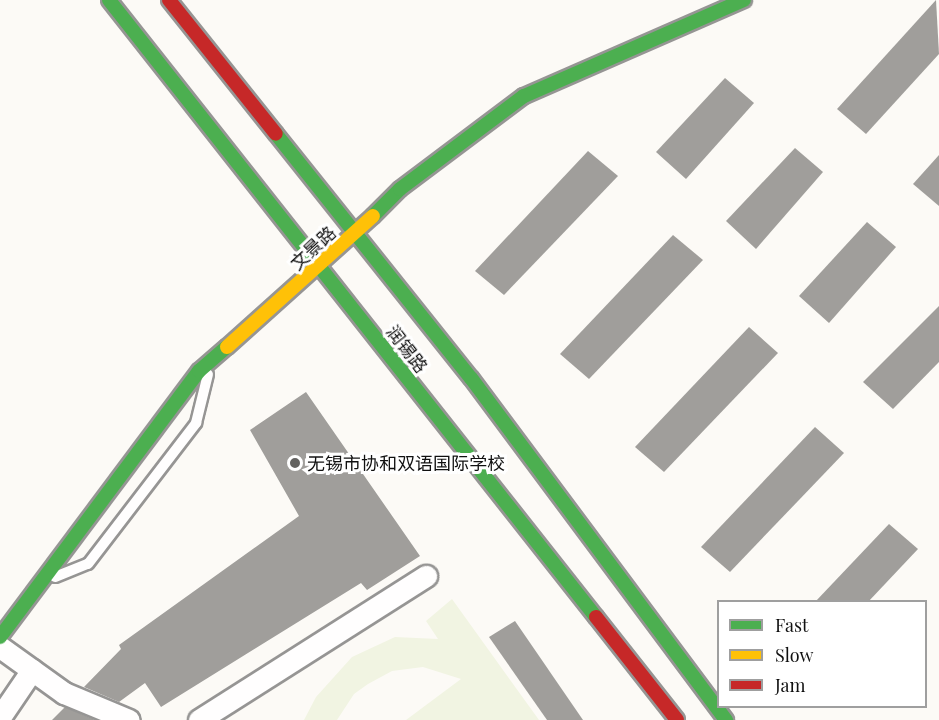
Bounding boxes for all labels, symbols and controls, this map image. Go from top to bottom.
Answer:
street label: 文景路 [286,222,340,274]
street label: 润锡路 [382,321,432,377]
place label: 无锡市协和双语国际学校 [307,452,505,474]
marker: 无锡市协和双语国际学校 [288,456,302,470]
legend [717,600,927,708]
text: Fast [775,613,808,637]
text: Slow [775,643,813,667]
text: Jam [775,673,805,697]

